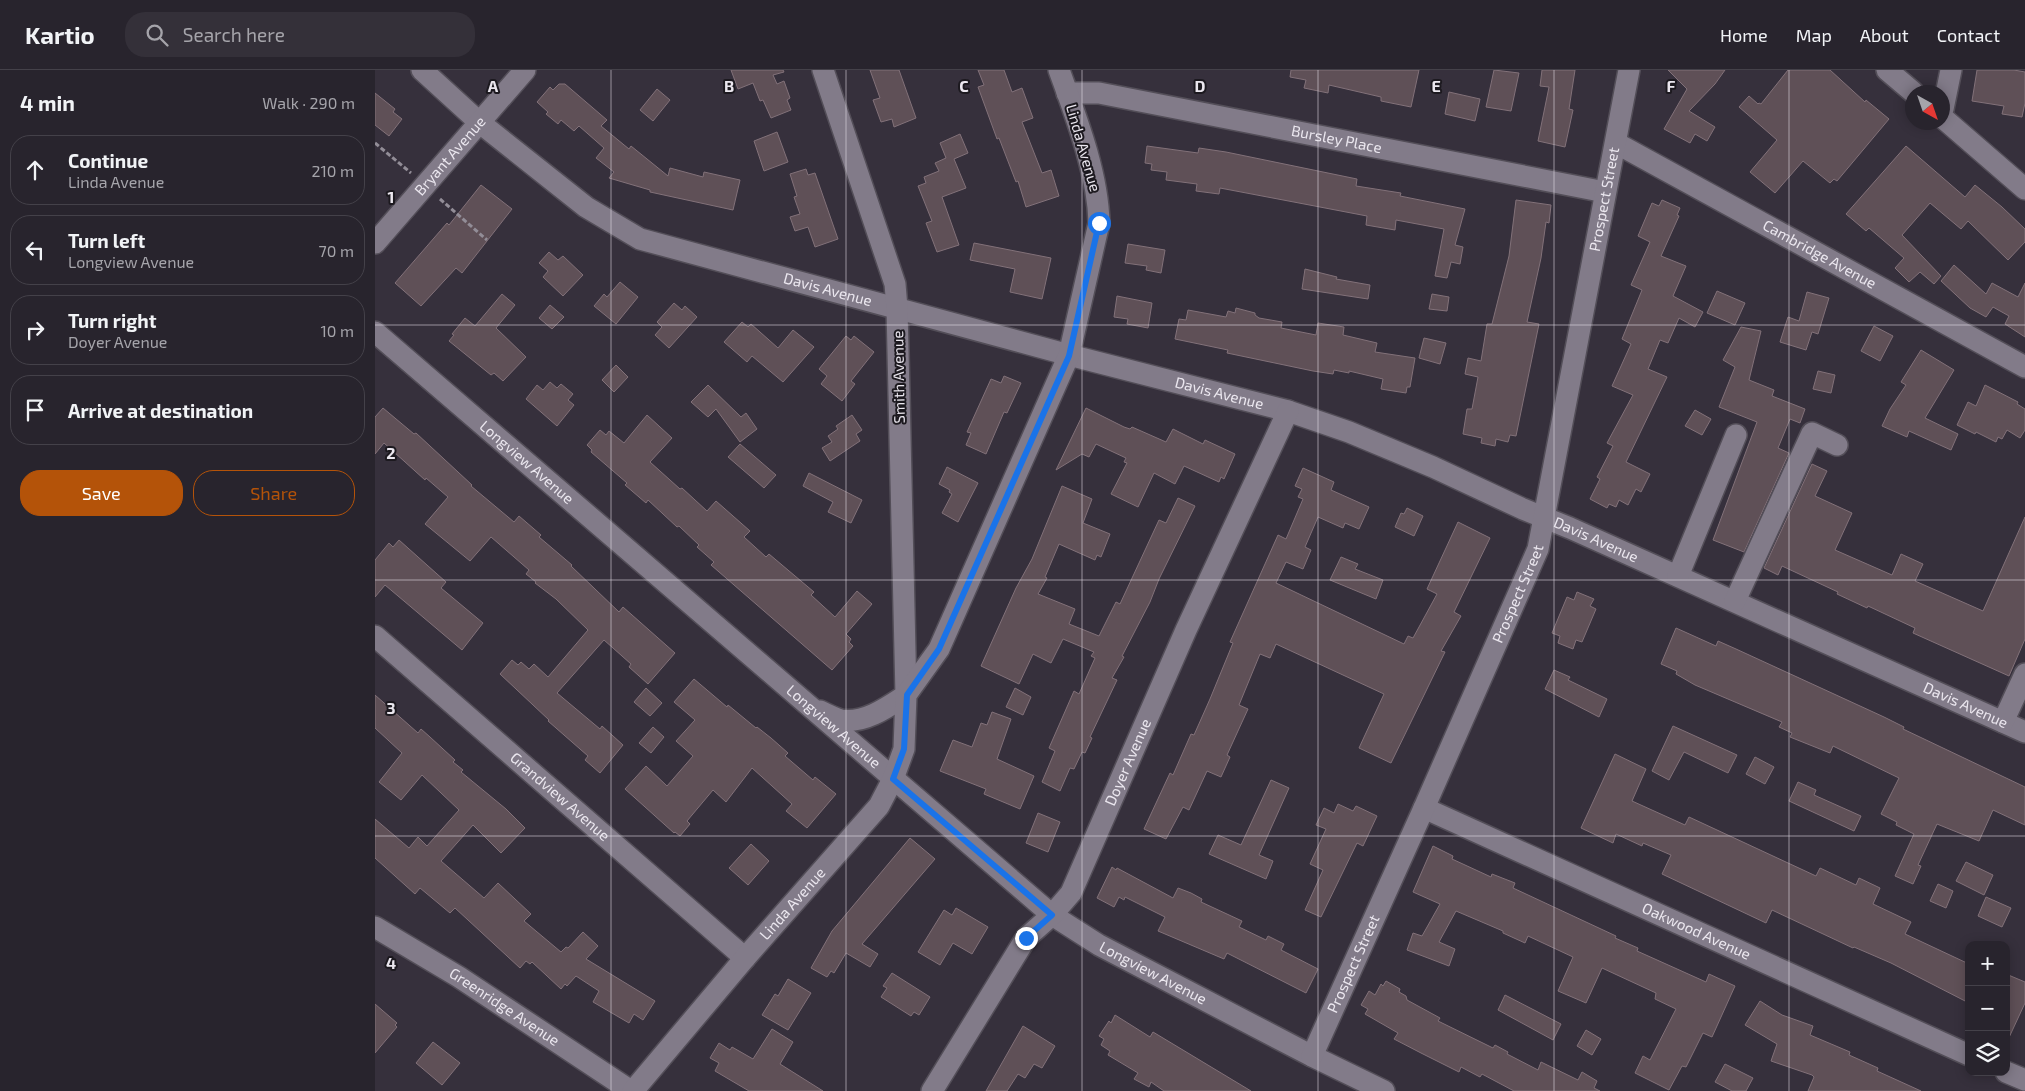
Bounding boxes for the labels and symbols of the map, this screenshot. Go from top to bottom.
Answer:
text: A [488,76,499,95]
text: B [724,76,734,95]
text: C [959,76,969,95]
text: D [1195,76,1206,95]
text: E [1431,76,1441,95]
text: F [1667,76,1676,95]
north arrow [1905,85,1950,130]
street label: Linda Avenue [1063,102,1105,194]
street label: Bryant Avenue [410,112,489,199]
street label: Bursley Place [1290,121,1383,156]
street label: Prospect Street [1585,145,1622,253]
text: 1 [388,187,394,206]
route start [1088,212,1111,235]
street label: Cambridge Avenue [1760,215,1880,292]
street label: Davis Avenue [782,268,874,309]
street label: Smith Avenue [888,330,908,424]
street label: Davis Avenue [1173,372,1266,412]
street label: Longview Avenue [476,416,578,507]
text: 2 [386,443,396,462]
street label: Davis Avenue [1551,512,1641,566]
street label: Prospect Street [1488,543,1547,646]
street label: Davis Avenue [1921,678,2011,731]
street label: Longview Avenue [783,681,885,771]
text: 3 [386,698,396,717]
street label: Doyer Avenue [1100,716,1154,808]
street label: Grandview Avenue [507,748,614,844]
street label: Linda Avenue [755,863,829,943]
street label: Oakwood Avenue [1640,898,1754,963]
street label: Prospect Street [1323,911,1383,1015]
route end [1015,927,1038,950]
street label: Longview Avenue [1097,937,1210,1008]
text: 4 [386,953,396,972]
street label: Greenridge Avenue [446,963,563,1049]

